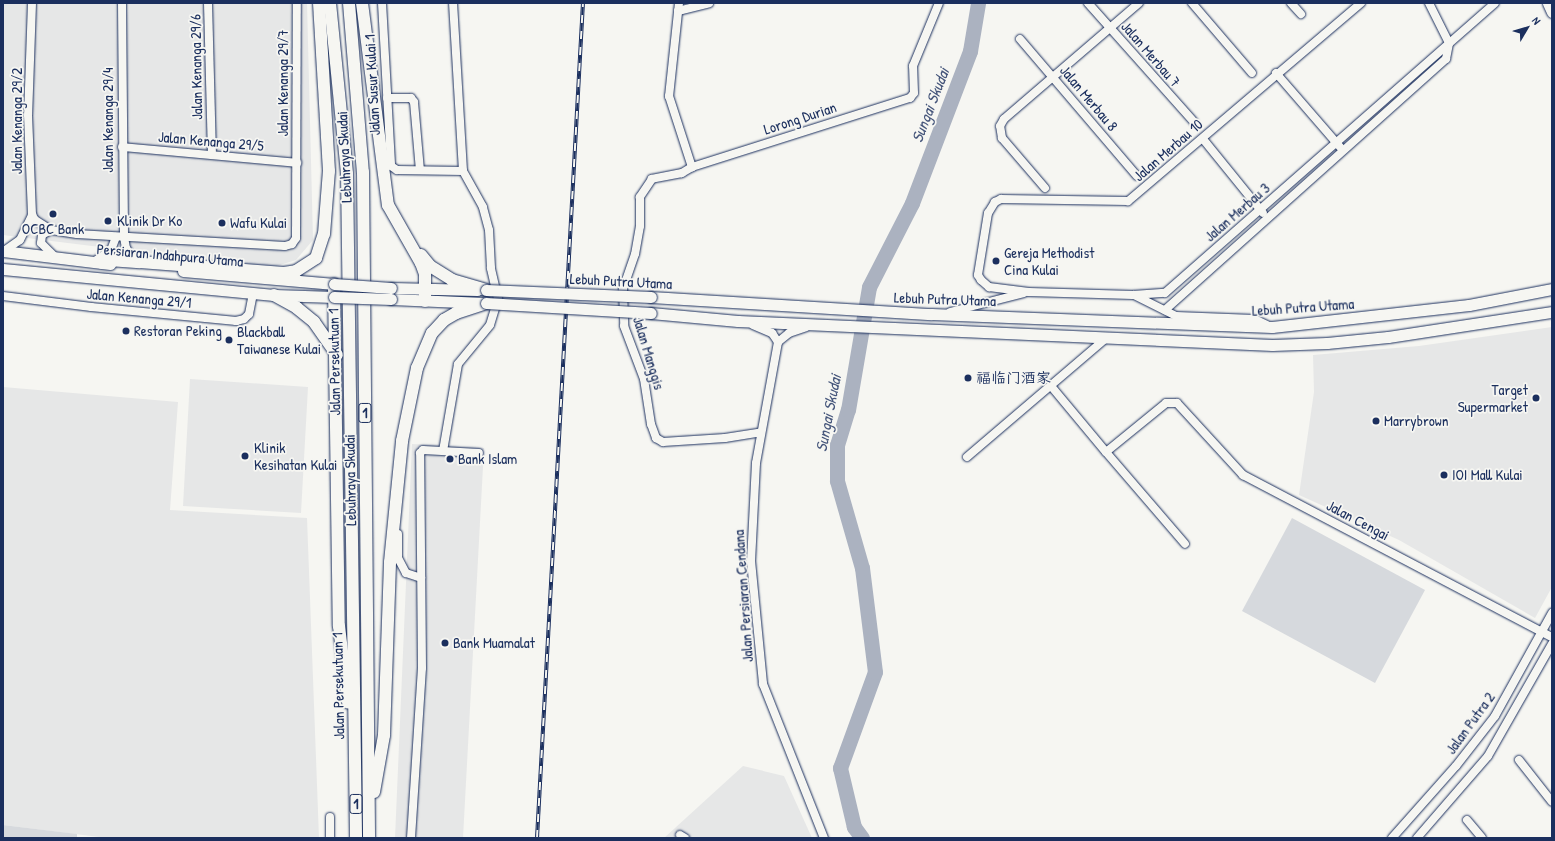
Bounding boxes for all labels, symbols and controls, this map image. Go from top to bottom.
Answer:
north arrow [1507,8,1547,48]
street label: Jalan Kenanga 29/6 [186,14,206,120]
text: N [1529,14,1544,27]
street label: Jalan Merbau 7 [1118,17,1184,91]
street label: Jalan Kenanga 29/7 [274,29,292,137]
street label: Jalan Susur Kulai 1 [360,34,384,136]
street label: Jalan Merbau 8 [1056,61,1122,135]
water label: Sungai Skudai [907,65,953,145]
street label: Jalan Kenanga 29/4 [99,67,117,173]
street label: Jalan Kenanga 29/2 [8,68,26,174]
street label: Lorong Durian [761,98,839,138]
street label: Lebuhraya Skudai [333,111,355,203]
street label: Jalan Merbau 10 [1130,115,1206,185]
street label: Jalan Kenanga 29/5 [157,127,265,155]
street label: Jalan Merbau 3 [1201,179,1273,245]
marker: OCBC Bank [48,209,58,219]
place label: Klinik Dr Ko [117,212,182,230]
place label: Wafu Kulai [230,214,287,232]
marker: Klinik Dr Ko [102,215,114,227]
marker: Wafu Kulai [217,218,227,228]
place label: OCBC Bank [22,220,84,238]
street label: Persiaran Indahpura Utama [96,240,244,270]
place label: Gereja Methodist Cina Kulai [1004,243,1094,278]
marker: Gereja Methodist Cina Kulai [991,256,1001,266]
street label: Lebuh Putra Utama [569,269,673,293]
street label: Jalan Kenanga 29/1 [86,284,192,312]
street label: Lebuh Putra Utama [894,288,996,310]
street label: Lebuh Putra Utama [1251,294,1355,320]
street label: Jalan Persekutuan 1 [324,308,344,416]
street label: Jalan Manggis [629,314,669,392]
place label: Restoran Peking [134,322,222,340]
place label: Blackball Taiwanese Kulai [237,322,321,357]
marker: Restoran Peking [121,326,131,336]
marker: Blackball Taiwanese Kulai [224,335,234,345]
place label: 福临门酒家 [976,369,1051,387]
water label: Sungai Skudai [811,373,845,453]
marker: 福临门酒家 [963,373,973,383]
place label: Target Supermarket [1458,380,1528,415]
marker: Target Supermarket [1531,393,1541,403]
road number: 1 [358,401,372,425]
place label: Marrybrown [1384,412,1448,430]
marker: Marrybrown [1371,416,1381,426]
street label: Lebuhraya Skudai [340,434,360,526]
place label: Klinik Kesihatan Kulai [254,438,337,473]
marker: Klinik Kesihatan Kulai [239,450,251,462]
place label: Bank Islam [458,450,517,468]
marker: Bank Islam [445,454,455,464]
place label: IOI Mall Kulai [1452,466,1523,484]
marker: IOI Mall Kulai [1439,470,1449,480]
street label: Jalan Cengai [1324,496,1392,544]
street label: Jalan Persiaran Cendana [729,529,757,663]
street label: Jalan Persekutuan 1 [328,632,348,740]
place label: Bank Muamalat [453,634,535,652]
marker: Bank Muamalat [440,638,450,648]
street label: Jalan Putra 2 [1442,689,1498,757]
road number: 1 [349,792,363,816]

